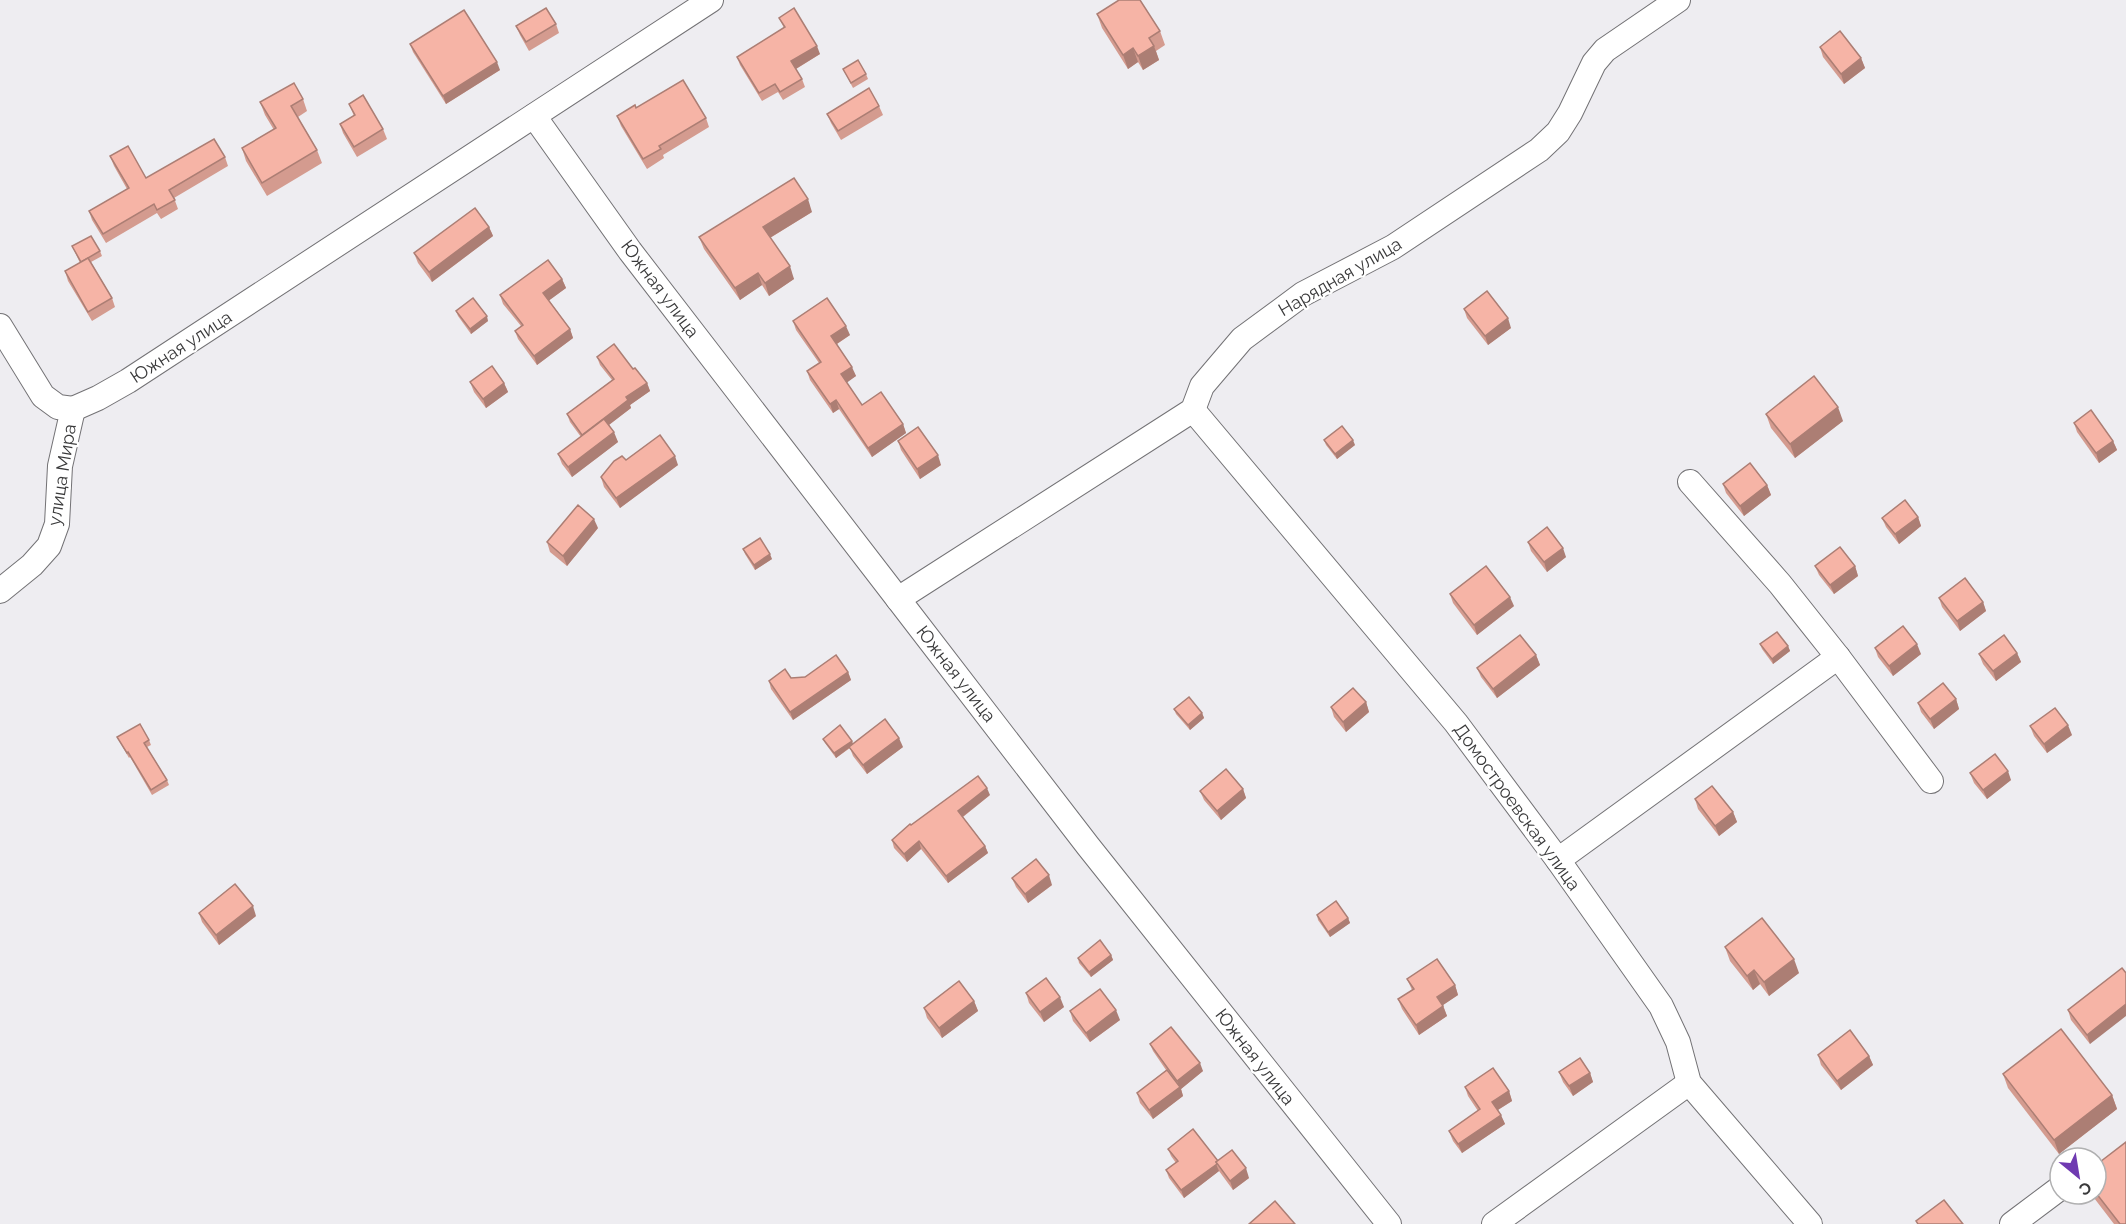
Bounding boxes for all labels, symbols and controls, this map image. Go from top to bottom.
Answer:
street label: Нарядная улица [1275,233,1405,320]
street label: Южная улица [617,236,704,342]
street label: Южная улица [126,306,235,387]
street label: улица Мира [43,422,80,527]
street label: Южная улица [912,621,1001,726]
street label: Домостроевская улица [1450,719,1585,894]
street label: Южная улица [1211,1004,1300,1109]
north arrow [2048,1146,2108,1206]
text: С [2076,1178,2095,1200]

